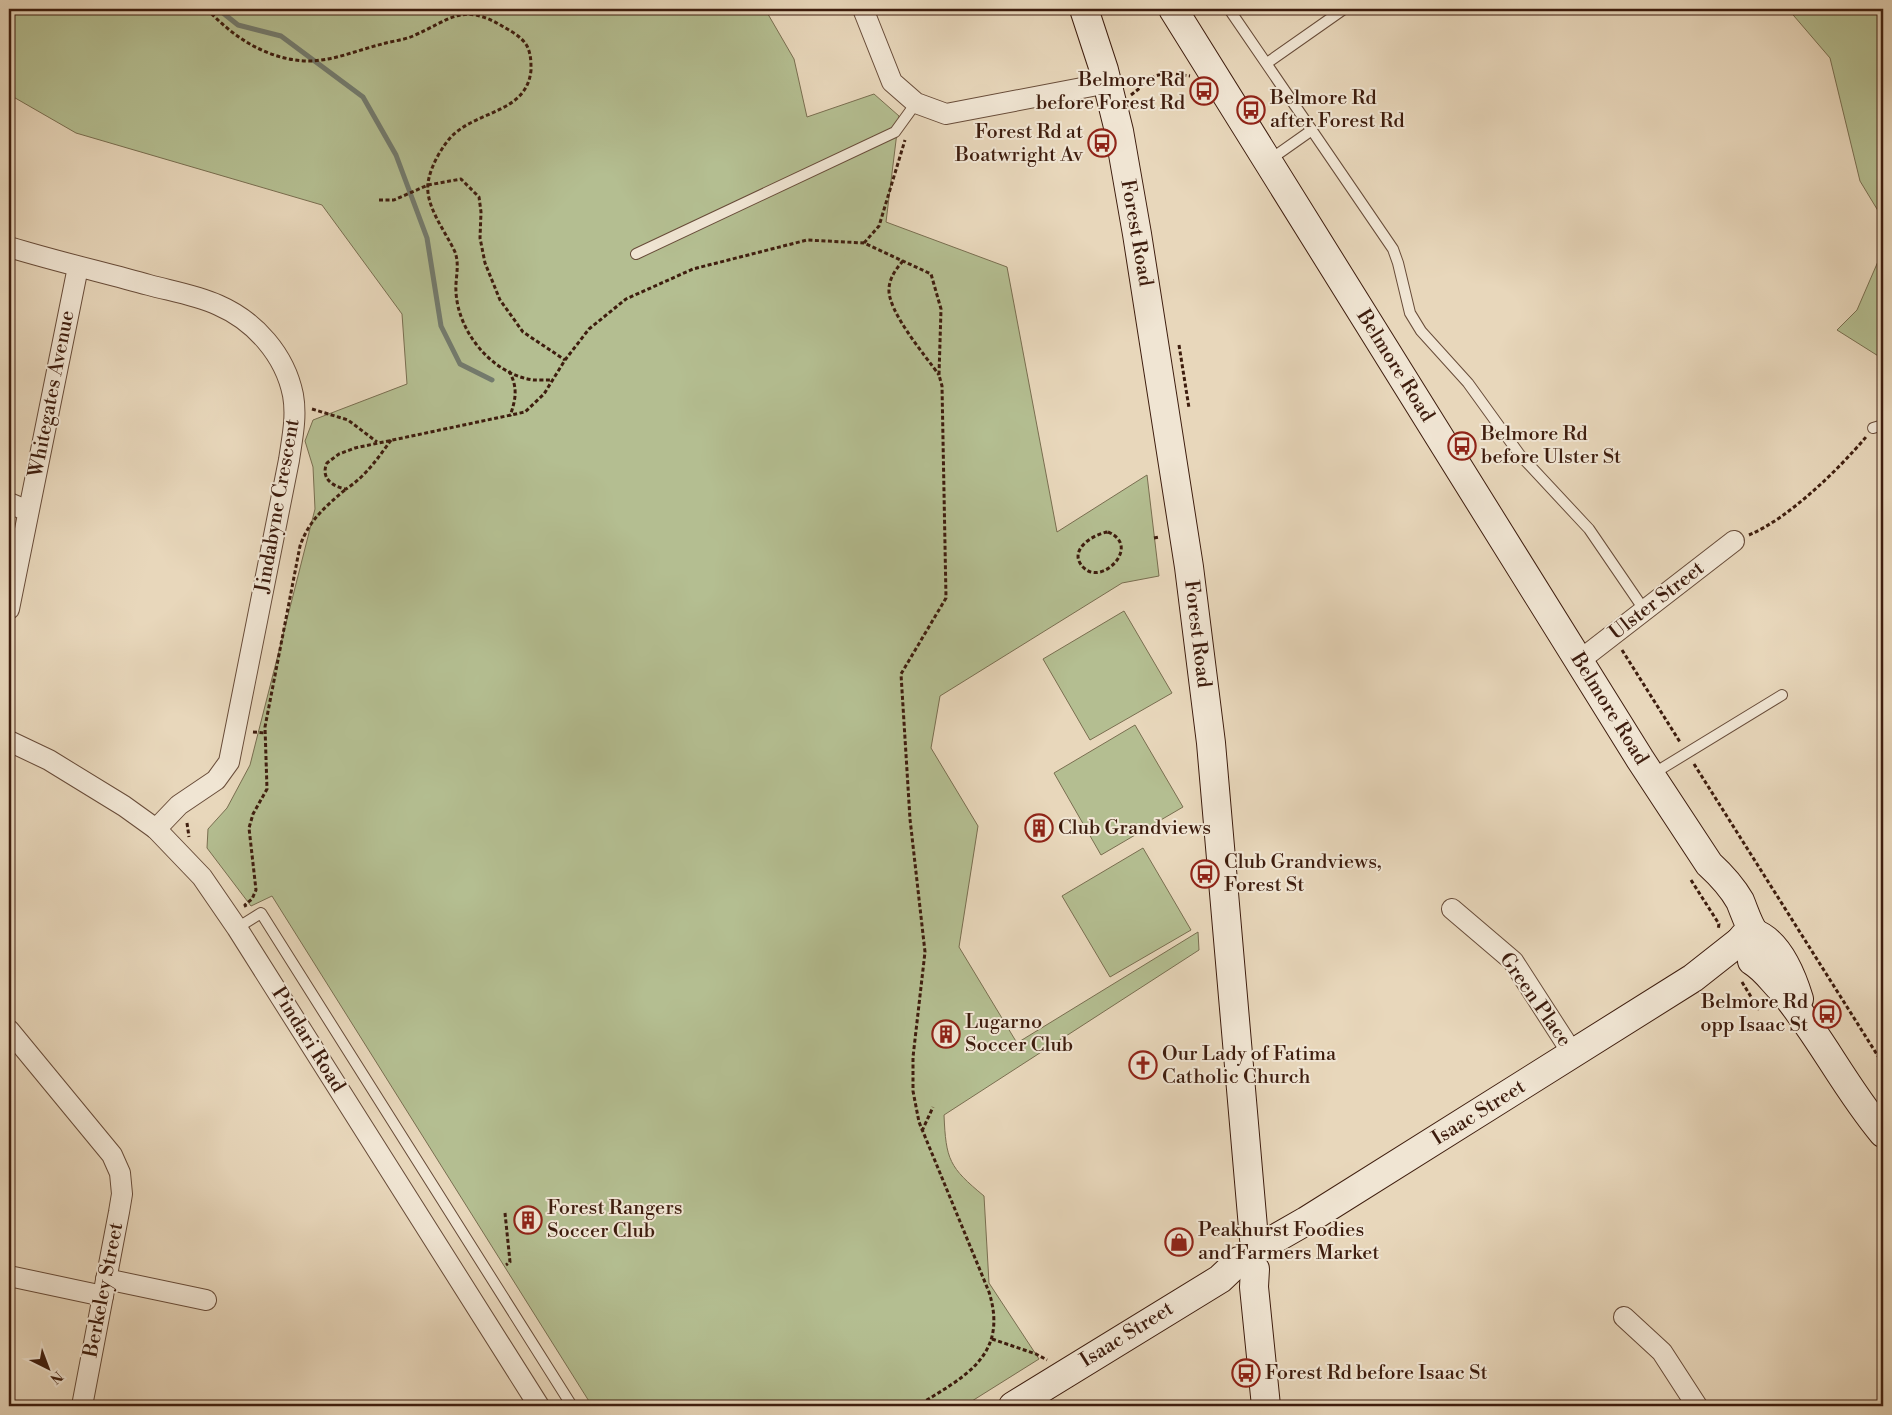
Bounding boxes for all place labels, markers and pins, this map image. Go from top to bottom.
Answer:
place label: Belmore Rd before Forest Rd [1036,68,1186,116]
bus stop icon: Belmore Rd before Forest Rd [1189,76,1219,106]
place label: Belmore Rd after Forest Rd [1269,86,1405,134]
bus stop icon: Belmore Rd after Forest Rd [1236,95,1266,125]
place label: Forest Rd at Boatwright Av [954,120,1084,168]
bus stop icon: Forest Rd at Boatwright Av [1087,128,1117,158]
place label: Belmore Rd before Ulster St [1480,422,1621,470]
bus stop icon: Belmore Rd before Ulster St [1447,431,1477,461]
building icon: Club Grandviews [1024,813,1054,843]
place label: Club Grandviews [1058,816,1211,841]
place label: Club Grandviews, Forest St [1224,850,1382,898]
bus stop icon: Club Grandviews, Forest St [1190,859,1220,889]
place label: Belmore Rd opp Isaac St [1700,990,1809,1038]
bus stop icon: Belmore Rd opp Isaac St [1812,999,1842,1029]
place label: Lugarno Soccer Club [965,1010,1073,1058]
building icon: Lugarno Soccer Club [931,1019,961,1049]
place label: Our Lady of Fatima Catholic Church [1162,1042,1337,1090]
church icon: Our Lady of Fatima Catholic Church [1128,1050,1158,1080]
place label: Forest Rangers Soccer Club [547,1196,683,1244]
building icon: Forest Rangers Soccer Club [513,1205,543,1235]
place label: Peakhurst Foodies and Farmers Market [1198,1218,1379,1266]
shop icon: Peakhurst Foodies and Farmers Market [1164,1227,1194,1257]
bus stop icon: Forest Rd before Isaac St [1231,1358,1261,1388]
place label: Forest Rd before Isaac St [1265,1361,1488,1386]

